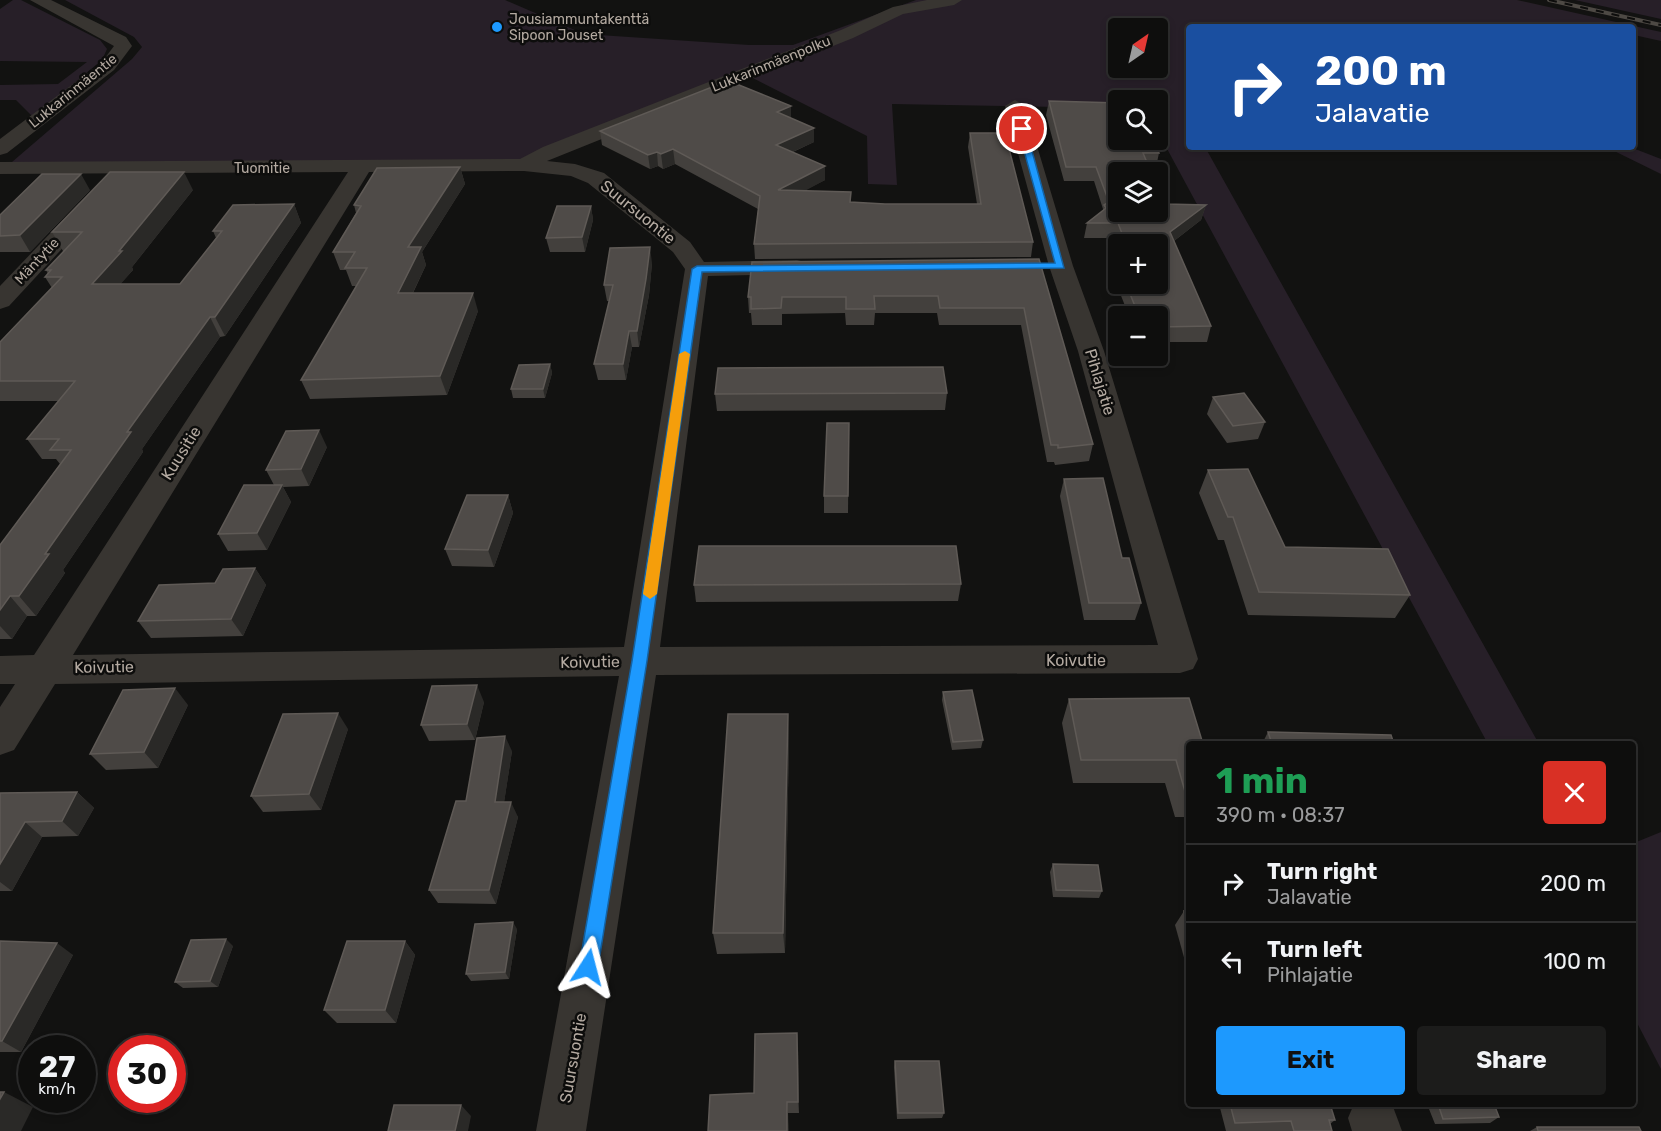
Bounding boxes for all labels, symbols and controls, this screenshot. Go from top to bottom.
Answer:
place label: Jousiammuntakenttä Sipoon Jouset [509,11,649,44]
north arrow [1108,18,1168,78]
map controls [1108,18,1168,366]
marker: Jousiammuntakenttä Sipoon Jouset [490,20,504,34]
street label: Lukkarinmäenpolku [709,32,833,96]
text: 200 m [1315,46,1447,96]
icon: right [1216,48,1294,126]
street label: Lukkarinmäentie [26,50,121,132]
button: search [1108,90,1168,150]
text: Jalavatie [1315,97,1430,129]
pin [996,103,1047,154]
icon: arrive [1005,112,1038,145]
street label: Tuomitie [234,160,290,177]
button: layers [1108,162,1168,222]
street label: Suursuontie [597,176,679,248]
street label: Mäntytie [11,234,63,288]
button: + [1108,234,1168,294]
button: − [1108,306,1168,366]
street label: Pihlajatie [1081,346,1119,418]
street label: Kuusitie [157,423,205,483]
street label: Koivutie [1046,651,1106,670]
street label: Koivutie [560,652,620,672]
street label: Koivutie [74,657,134,677]
text: 1 min [1216,759,1308,802]
button: close [1543,761,1606,824]
text: 390 m · 08:37 [1216,803,1344,827]
text: Turn right [1267,858,1377,885]
icon: right [1216,867,1249,900]
text: 200 m [1540,870,1606,897]
text: Jalavatie [1267,885,1352,909]
position arrow [556,935,620,999]
text: Turn left [1267,936,1362,963]
icon: left [1216,945,1249,978]
text: 100 m [1544,948,1606,975]
text: Pihlajatie [1267,963,1353,987]
street label: Suursuontie [556,1012,590,1104]
button: Exit [1216,1026,1405,1095]
button: Share [1417,1026,1606,1095]
speed limit sign: 30 [108,1035,186,1113]
text: 27 [39,1049,75,1085]
text: km/h [38,1080,76,1098]

